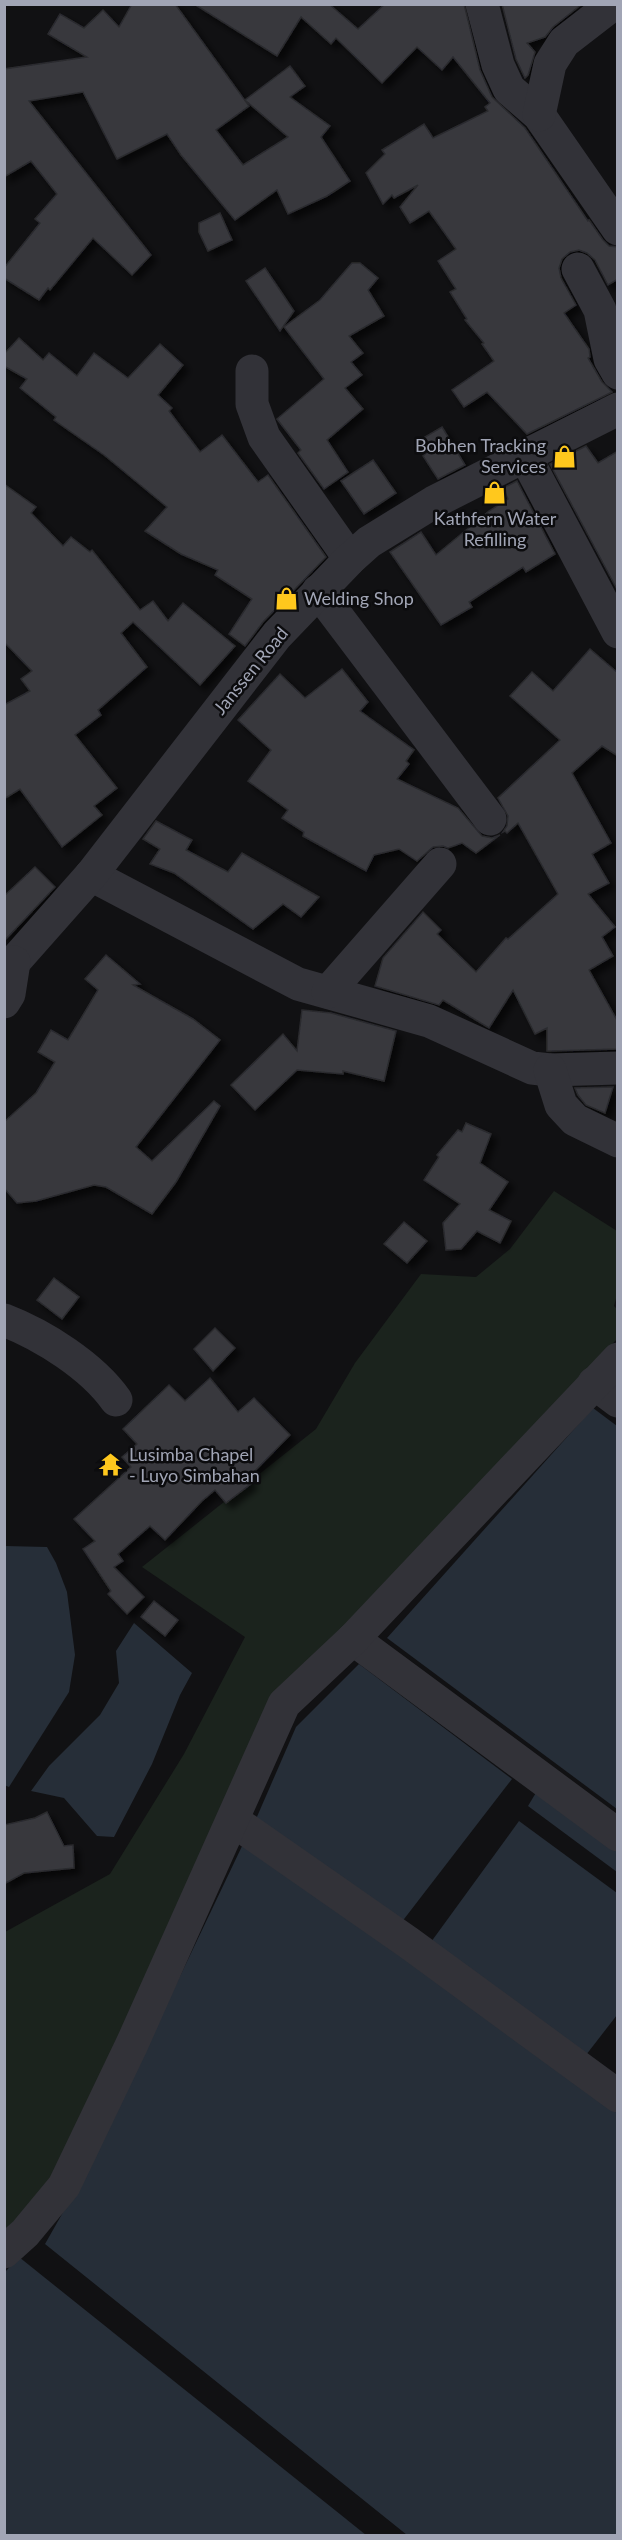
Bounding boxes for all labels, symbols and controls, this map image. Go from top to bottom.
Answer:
place label: Bobhen Tracking Services [415,434,546,477]
shop icon: Bobhen Tracking Services [551,443,577,469]
shop icon: Kathfern Water Refilling [482,480,508,506]
place label: Kathfern Water Refilling [434,507,557,550]
shop icon: Welding Shop [273,586,299,612]
place label: Welding Shop [304,587,414,609]
street label: Janssen Road [208,622,292,718]
place label: Lusimba Chapel - Luyo Simbahan [129,1443,260,1486]
temple icon: Lusimba Chapel - Luyo Simbahan [98,1452,124,1478]

